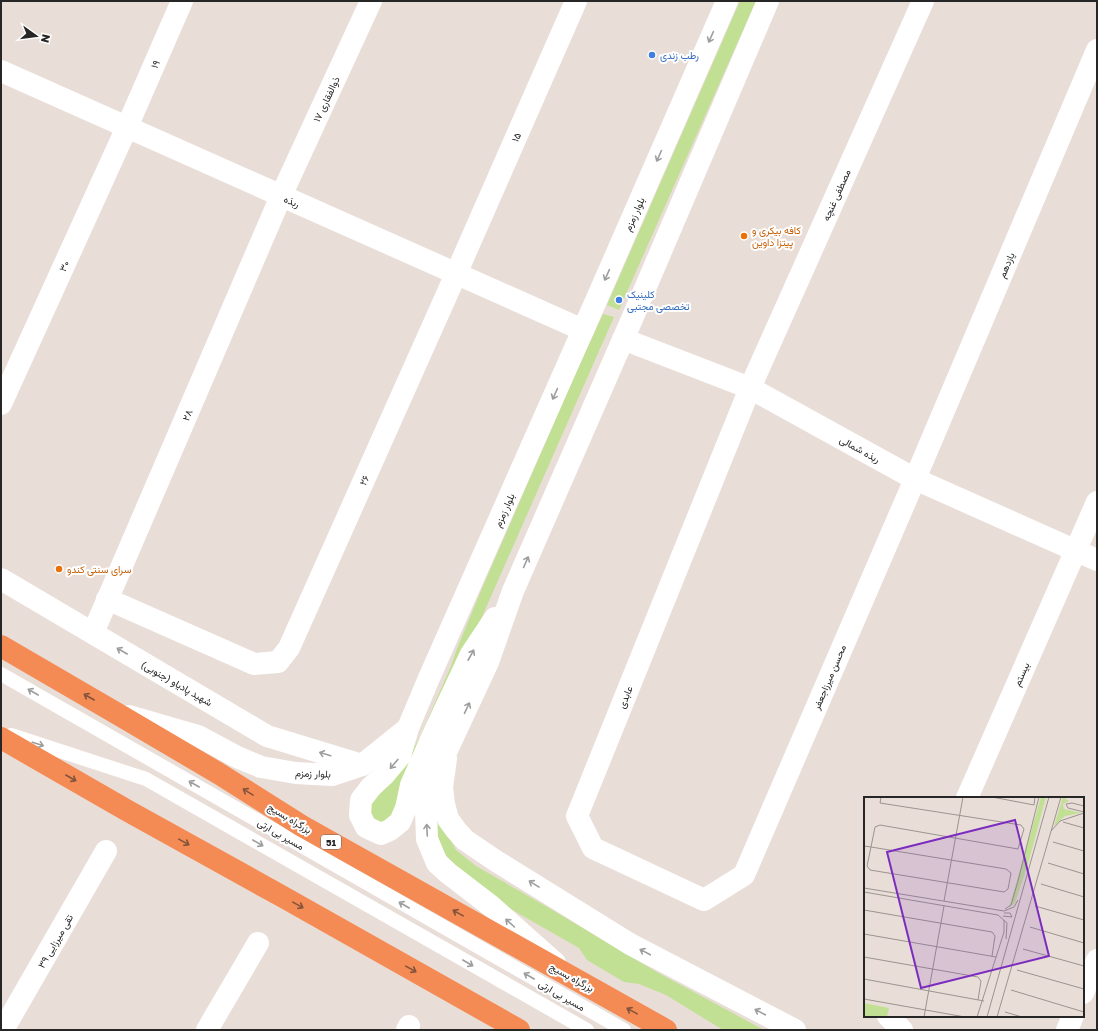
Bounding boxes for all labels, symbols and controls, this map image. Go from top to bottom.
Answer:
north arrow [16,16,56,56]
one-way arrow [707,30,714,42]
text: N [39,33,54,44]
place label: رطب زندی [660,49,699,62]
marker: رطب زندی [647,50,657,60]
street label: ۱۹ [148,58,162,70]
street label: ذوالفقاری ۱۷ [310,74,343,124]
street label: ۱۵ [509,130,523,143]
one-way arrow [655,149,662,161]
street label: مصطفی غنچه [819,167,855,223]
street label: ربذه [282,192,302,211]
street label: بلوار زمزم [621,195,648,233]
place label: کافه بیکری و پیتزا داوین [752,224,801,250]
marker: کافه بیکری و پیتزا داوین [739,231,749,241]
street label: یازدهم [995,250,1018,280]
street label: ۳۰ [56,259,72,273]
one-way arrow [603,269,610,281]
place label: کلینیک تخصصی مجتبی [627,288,690,313]
marker: کلینیک تخصصی مجتبی [614,295,624,305]
one-way arrow [551,388,558,400]
street label: ۲۸ [179,407,195,422]
street label: ربذه شمالی [837,433,882,466]
street label: ۲۶ [356,473,372,487]
street label: بلوار زمزم [491,491,518,529]
one-way arrow [522,556,530,568]
place label: سرای سنتی کندو [67,563,131,576]
marker: سرای سنتی کندو [54,564,64,574]
street label: محسن میرزاجعفر [809,643,849,713]
one-way arrow [116,646,128,654]
one-way arrow [468,649,476,661]
street label: شهید پادیاو (جنوبی) [138,658,215,710]
street label: بیستم [1010,660,1032,688]
street label: عابدی [615,684,636,710]
one-way arrow [27,687,39,695]
one-way arrow [83,692,95,700]
one-way arrow [464,703,471,715]
one-way arrow [31,741,44,748]
one-way arrow [319,749,331,757]
one-way arrow [389,758,398,769]
street label: بلوار زمزم [295,766,331,781]
one-way arrow [65,775,77,783]
one-way arrow [188,779,200,787]
one-way arrow [242,788,254,796]
inset map [864,797,1084,1017]
street label: بزرگراه بسیج [266,800,314,837]
street label: مسیر بی ارتی [255,816,306,853]
one-way arrow [423,824,430,837]
road number: 51 [321,835,341,849]
one-way arrow [178,839,190,847]
one-way arrow [252,840,264,848]
one-way arrow [528,880,540,888]
one-way arrow [398,900,410,908]
one-way arrow [292,902,304,910]
one-way arrow [452,909,464,917]
street label: تقی میرزایی ۳۹ [35,912,76,971]
one-way arrow [506,919,516,928]
one-way arrow [639,948,651,955]
one-way arrow [462,959,474,967]
street label: بزرگراه بسیج [547,960,596,995]
one-way arrow [405,966,417,973]
one-way arrow [523,972,535,980]
street label: مسیر بی ارتی [536,977,587,1014]
one-way arrow [626,1007,638,1014]
one-way arrow [754,1008,766,1015]

